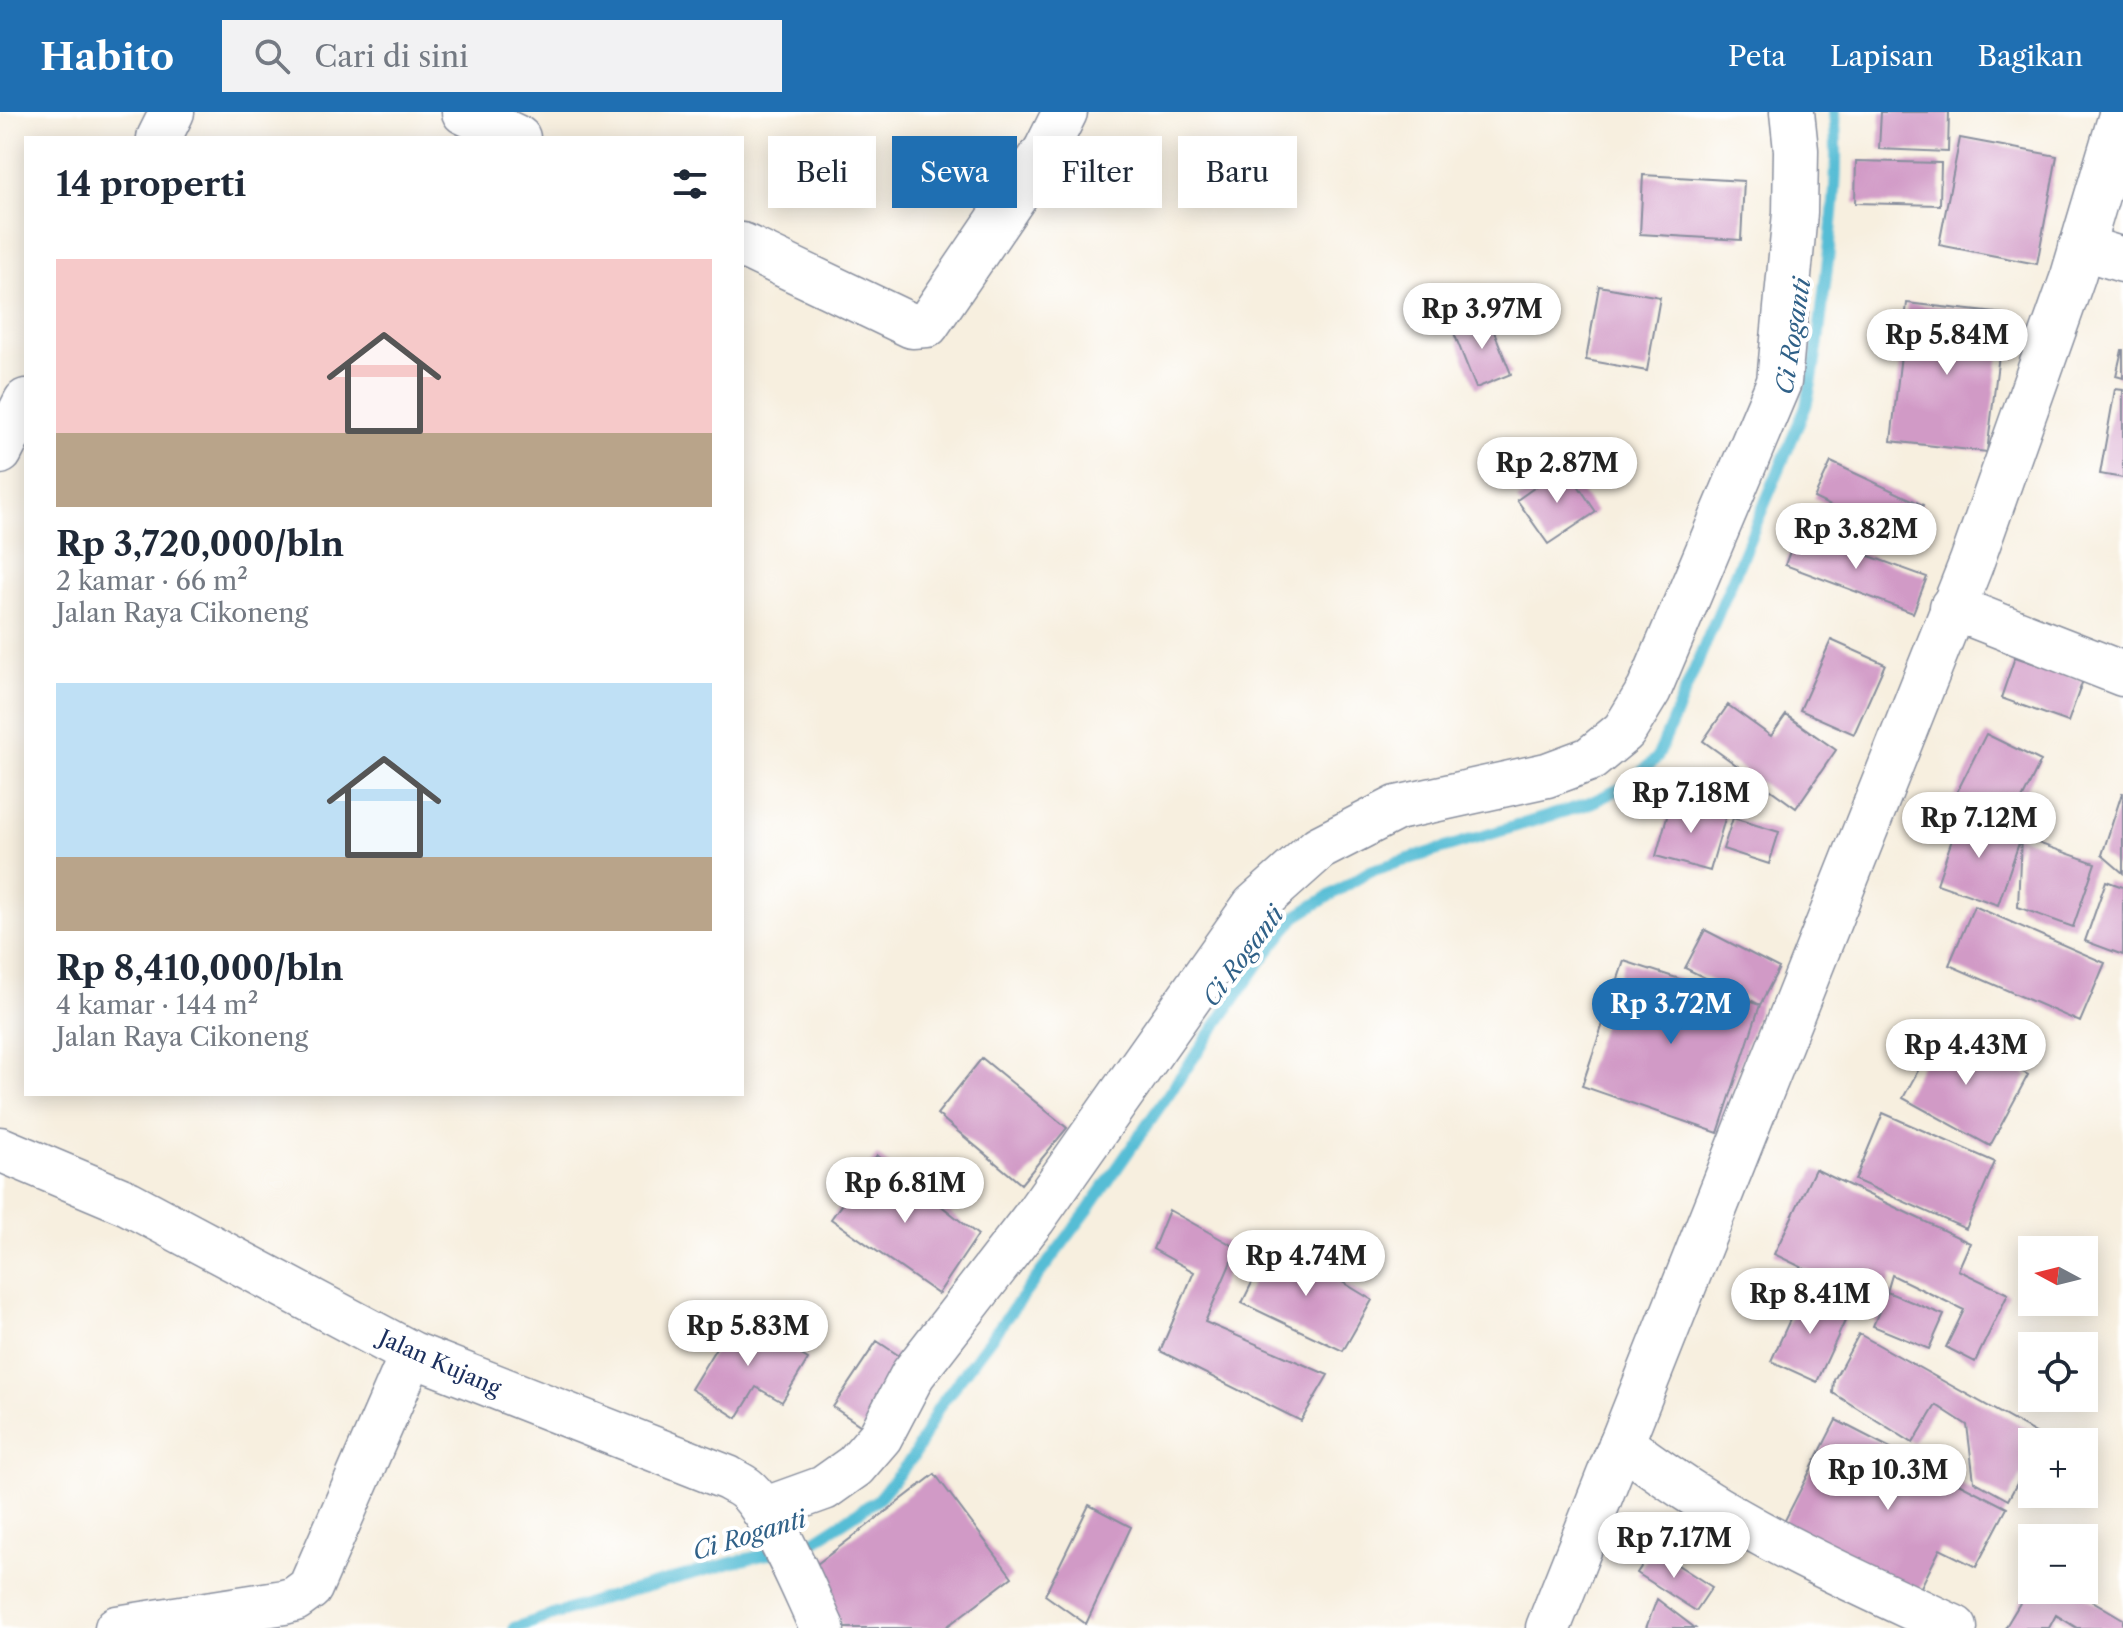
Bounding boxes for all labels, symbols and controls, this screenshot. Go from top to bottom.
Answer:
search box [222,20,782,92]
text: Habito [40,33,174,80]
icon: search [250,34,294,78]
text: Cari di sini [314,38,468,75]
text: Peta [1728,39,1786,73]
text: Lapisan [1830,39,1933,73]
text: Bagikan [1977,39,2083,73]
chip: Beli [768,136,876,208]
chip: Sewa [892,136,1017,208]
chip: Filter [1033,136,1162,208]
chip: Baru [1178,136,1297,208]
icon: filters [668,162,712,206]
text: 14 properti [56,163,246,205]
water label: Ci Roganti [1770,274,1817,396]
pin: Rp 3.97M [1399,283,1565,351]
text: Rp 3.97M [1421,293,1543,325]
pin: Rp 5.84M [1864,309,2030,377]
icon: home [312,311,456,455]
text: Rp 5.84M [1885,319,2009,351]
pin: Rp 2.87M [1474,437,1640,505]
text: Rp 2.87M [1495,447,1619,479]
pin: Rp 3.82M [1773,503,1939,571]
text: Rp 3.82M [1794,513,1918,545]
text: Rp 3,720,000/bln [56,523,344,565]
text: 2 kamar · 66 m² [56,565,248,597]
text: Jalan Raya Cikoneng [56,597,308,629]
icon: home [312,735,456,879]
pin: Rp 7.18M [1608,767,1774,835]
text: Rp 7.18M [1632,777,1750,809]
pin: Rp 7.12M [1896,792,2062,860]
text: Rp 7.12M [1920,802,2038,834]
water label: Ci Roganti [1196,899,1291,1012]
text: Rp 8,410,000/bln [56,947,344,989]
pin: Rp 3.72M [1588,978,1754,1046]
text: Rp 3.72M [1610,988,1732,1020]
text: 4 kamar · 144 m² [56,989,258,1021]
pin: Rp 4.43M [1883,1019,2049,1087]
text: Jalan Raya Cikoneng [56,1021,308,1053]
text: Rp 4.43M [1904,1029,2028,1061]
pin: Rp 6.81M [822,1157,988,1225]
text: Rp 6.81M [844,1167,966,1199]
pin: Rp 4.74M [1223,1230,1389,1298]
north arrow [2018,1236,2098,1316]
map controls [2018,1236,2098,1604]
text: Rp 4.74M [1245,1240,1367,1272]
pin: Rp 8.41M [1727,1268,1893,1336]
text: Rp 8.41M [1749,1278,1871,1310]
pin: Rp 5.83M [665,1300,831,1368]
text: Rp 5.83M [686,1310,810,1342]
street label: Jalan Kujang [372,1323,506,1402]
button: locate [2018,1332,2098,1412]
button: + [2018,1428,2098,1508]
pin: Rp 10.3M [1805,1444,1971,1512]
text: Rp 10.3M [1827,1454,1949,1486]
water label: Ci Roganti [689,1504,811,1566]
pin: Rp 7.17M [1591,1512,1757,1580]
text: Rp 7.17M [1616,1522,1732,1554]
button: − [2018,1524,2098,1604]

